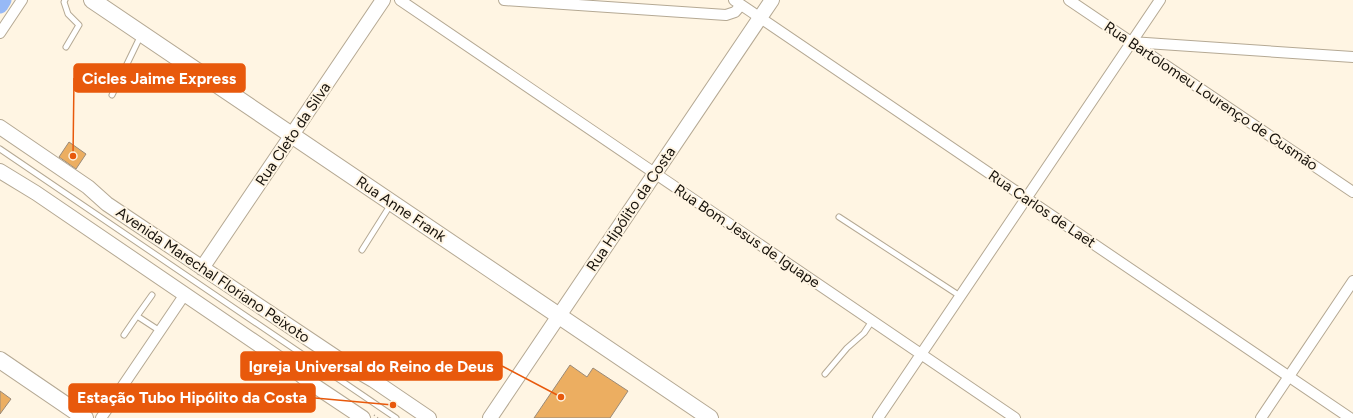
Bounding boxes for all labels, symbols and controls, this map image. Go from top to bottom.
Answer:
street label: Rua Bartolomeu Lourenço de Gusmão [1101,18,1322,175]
callout: Cicles Jaime Express [74,64,245,92]
text: Cicles Jaime Express [82,69,237,88]
street label: Rua Cleto da Silva [252,79,334,189]
street label: Rua Hipólito da Costa [583,143,679,275]
street label: Rua Carlos de Laet [985,166,1099,252]
street label: Rua Anne Frank [353,172,450,246]
street label: Rua Bom Jesus de Iguape [671,180,823,292]
street label: Avenida Marechal Floriano Peixoto [113,203,314,347]
callout: Igreja Universal do Reino de Deus [241,352,502,380]
text: Igreja Universal do Reino de Deus [249,357,494,376]
callout: Estação Tubo Hipólito da Costa [69,384,315,412]
text: Estação Tubo Hipólito da Costa [77,388,307,407]

